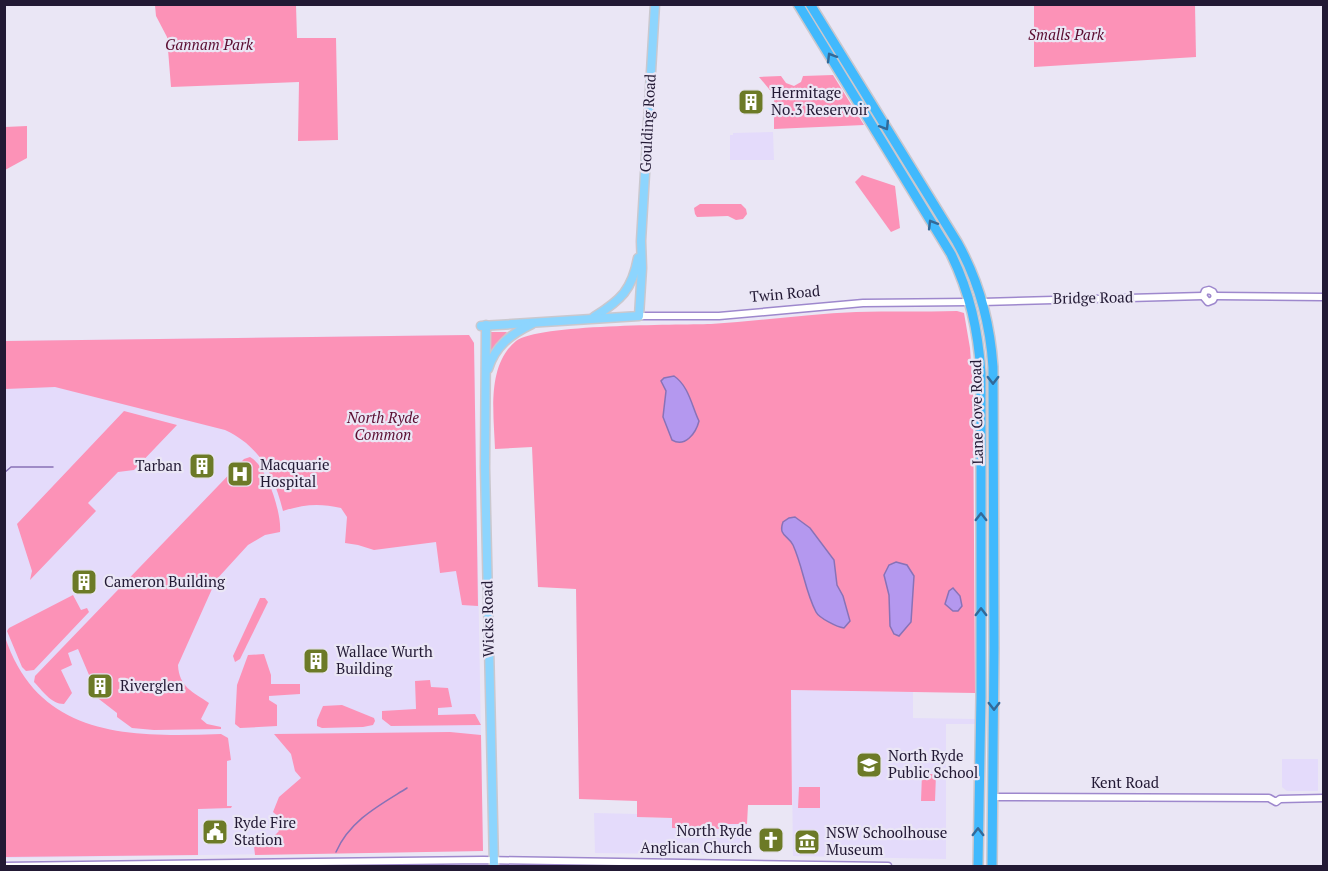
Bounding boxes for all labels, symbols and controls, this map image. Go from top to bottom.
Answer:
park label: Smalls Park [1028,24,1105,44]
park label: Gannam Park [165,34,254,54]
one-way arrow [826,53,838,63]
street label: Goulding Road [634,73,660,173]
place label: Hermitage No.3 Reservoir [771,82,869,119]
building icon: Hermitage No.3 Reservoir [736,87,766,117]
one-way arrow [877,120,889,130]
one-way arrow [928,220,940,230]
street label: Twin Road [749,280,821,306]
street label: Bridge Road [1053,286,1133,308]
street label: Lane Cove Road [965,359,987,465]
one-way arrow [987,375,999,384]
park label: North Ryde Common [346,407,419,444]
building icon: Tarban [187,451,217,481]
place label: Macquarie Hospital [260,454,330,491]
place label: Tarban [135,455,182,475]
hospital icon: Macquarie Hospital [225,459,255,489]
one-way arrow [975,513,987,522]
building icon: Cameron Building [69,567,99,597]
place label: Cameron Building [104,571,226,591]
street label: Wicks Road [476,580,498,658]
one-way arrow [975,607,987,616]
place label: Wallace Wurth Building [336,641,433,678]
building icon: Wallace Wurth Building [301,646,331,676]
building icon: Riverglen [85,671,115,701]
place label: Riverglen [120,675,184,695]
one-way arrow [988,702,1000,711]
place label: North Ryde Public School [888,745,978,782]
school or university icon: North Ryde Public School [854,750,884,780]
street label: Kent Road [1091,772,1159,792]
place label: Ryde Fire Station [234,812,296,849]
public building icon: Ryde Fire Station [200,817,230,847]
place label: North Ryde Anglican Church [640,820,752,857]
place label: NSW Schoolhouse Museum [826,822,947,859]
church icon: North Ryde Anglican Church [756,825,786,855]
museum icon: NSW Schoolhouse Museum [792,827,822,857]
one-way arrow [972,827,984,836]

